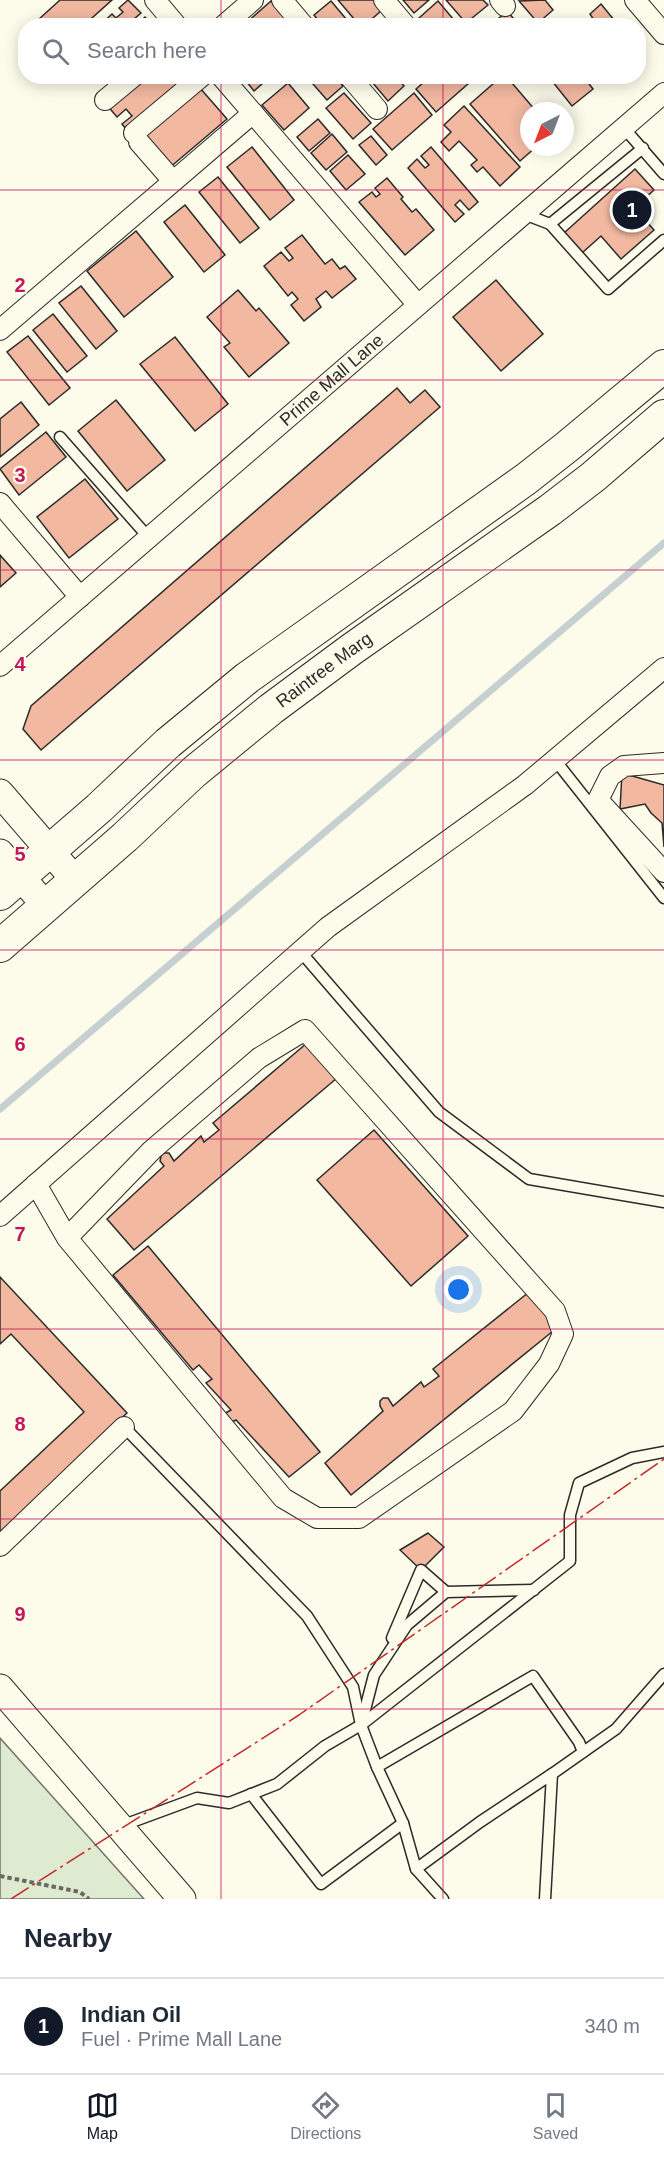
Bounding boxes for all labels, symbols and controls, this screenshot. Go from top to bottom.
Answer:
search box [18,18,646,84]
icon: search [39,35,72,68]
text: Search here [87,38,207,63]
north arrow [520,102,574,156]
pin: 1 [612,188,652,232]
text: 2 [14,274,26,296]
street label: Prime Mall Lane [276,330,387,430]
text: 3 [14,464,26,486]
street label: Raintree Marg [272,628,376,712]
text: 4 [14,653,26,675]
text: 5 [14,843,26,865]
text: 6 [14,1033,26,1055]
text: 7 [14,1223,26,1245]
your location [444,1275,473,1304]
text: 8 [14,1413,26,1435]
text: 9 [14,1603,26,1625]
text: Nearby [24,1923,112,1953]
text: Indian Oil [81,2002,181,2027]
text: 1 [38,2015,49,2037]
text: 340 m [584,2015,640,2037]
text: Fuel · Prime Mall Lane [81,2028,282,2050]
tab: Map [86,2089,119,2143]
tab: Directions [290,2089,361,2143]
tab: Saved [533,2089,578,2143]

